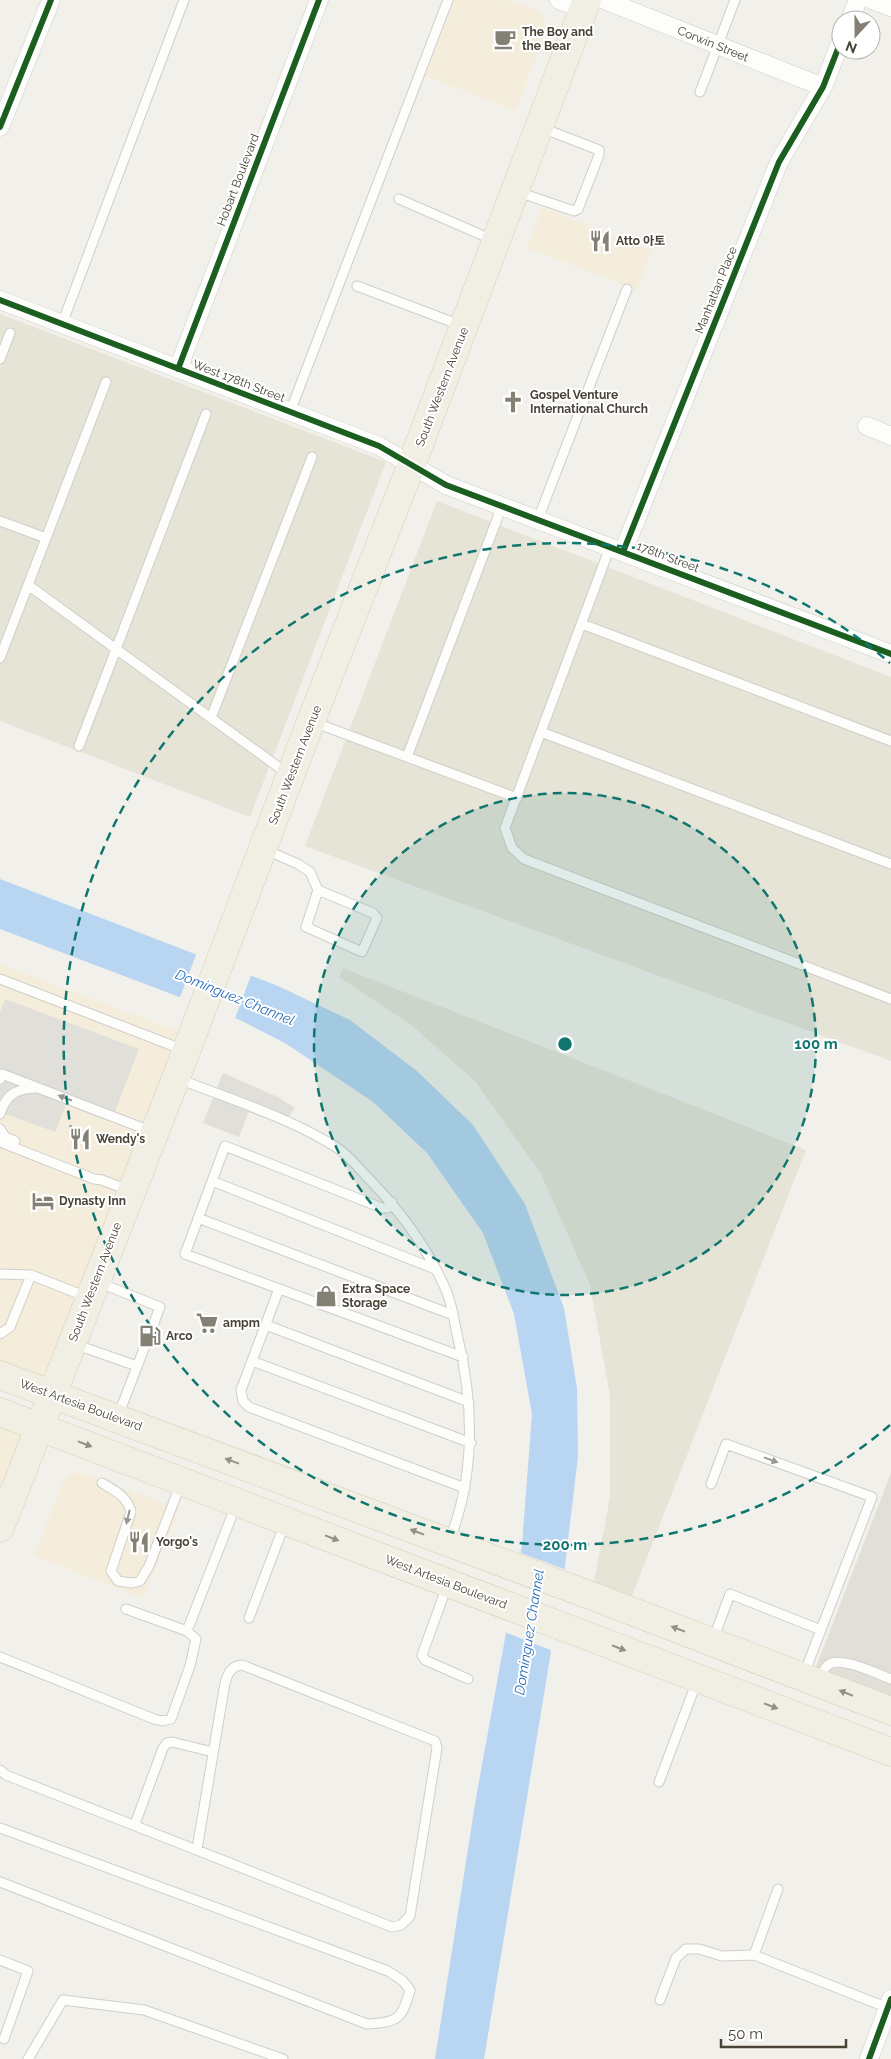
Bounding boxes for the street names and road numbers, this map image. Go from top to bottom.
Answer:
street label: Corwin Street [675,23,751,65]
street label: Hobart Boulevard [214,132,262,228]
street label: Manhattan Place [692,244,740,336]
street label: South Western Avenue [413,325,471,449]
street label: West 178th Street [191,357,287,405]
street label: 178th Street [635,539,701,575]
street label: South Western Avenue [266,703,324,827]
street label: South Western Avenue [66,1220,124,1344]
street label: West Artesia Boulevard [18,1376,144,1434]
street label: West Artesia Boulevard [383,1552,509,1612]

